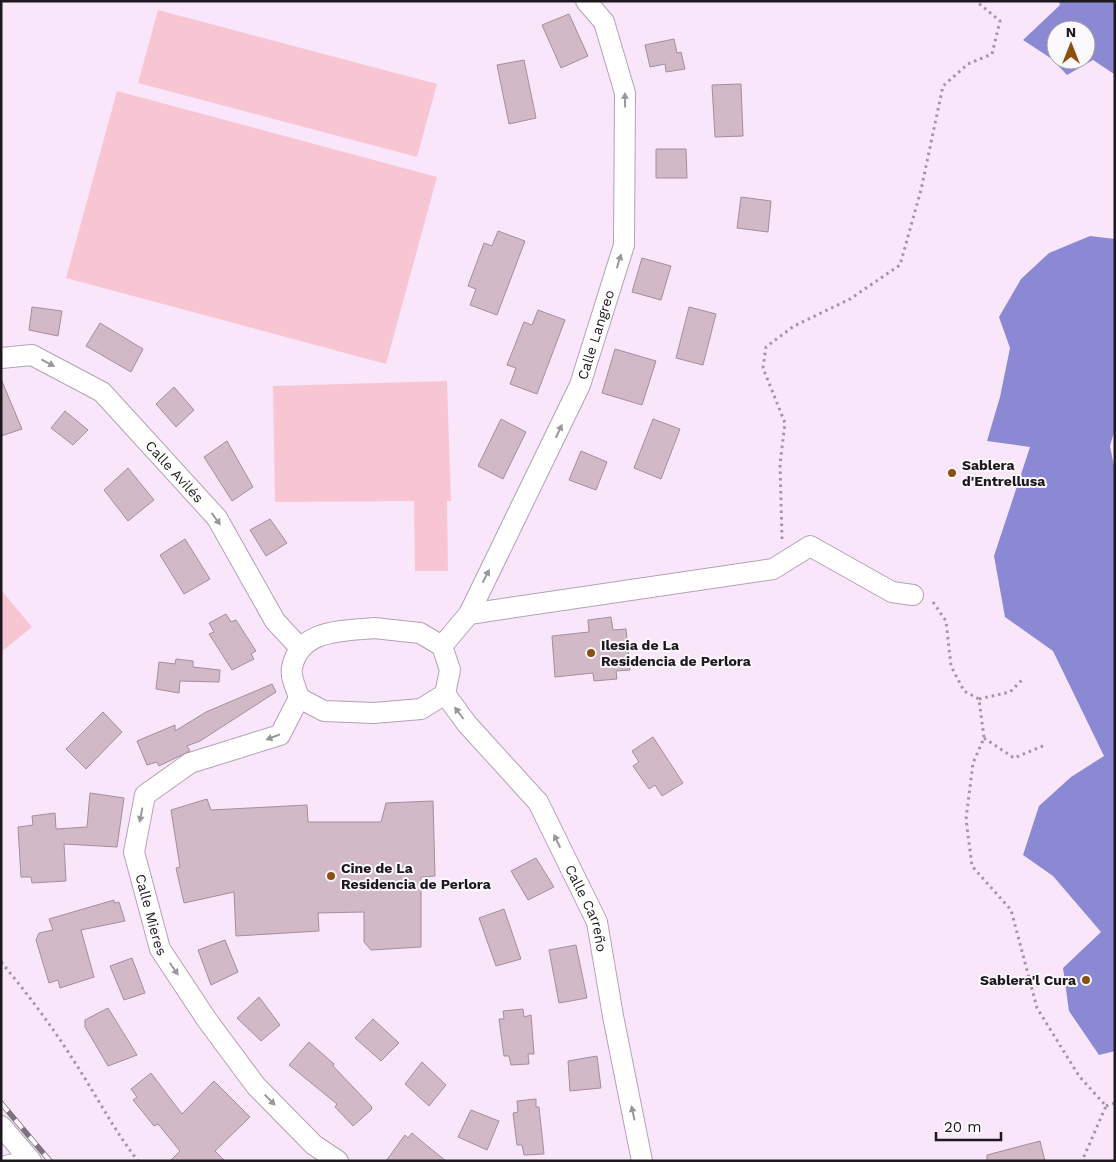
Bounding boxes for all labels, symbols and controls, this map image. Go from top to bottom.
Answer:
north arrow [1046,20,1096,70]
text: N [1066,24,1076,40]
one-way arrow [620,91,628,107]
one-way arrow [615,254,623,269]
street label: Calle Langreo [574,288,617,382]
one-way arrow [40,359,55,367]
one-way arrow [554,423,563,438]
street label: Calle Avilés [142,437,207,506]
place label: Sablera d'Entrellusa [962,457,1046,489]
marker: Sablera d'Entrellusa [946,467,958,479]
one-way arrow [211,512,221,526]
one-way arrow [482,569,490,583]
place label: Ilesia de La Residencia de Perlora [601,637,752,669]
marker: Ilesia de La Residencia de Perlora [585,647,597,659]
one-way arrow [453,707,464,720]
one-way arrow [265,733,280,741]
one-way arrow [137,808,145,824]
one-way arrow [553,833,561,848]
place label: Cine de La Residencia de Perlora [341,860,492,892]
street label: Calle Carreño [562,862,610,953]
marker: Cine de La Residencia de Perlora [325,870,337,882]
street label: Calle Mieres [132,872,170,959]
one-way arrow [169,963,179,976]
place label: Sablera'l Cura [980,972,1077,988]
marker: Sablera'l Cura [1080,974,1092,986]
one-way arrow [264,1094,276,1106]
one-way arrow [628,1105,636,1121]
scale bar [936,1110,1001,1142]
text: 20 m [944,1118,982,1136]

